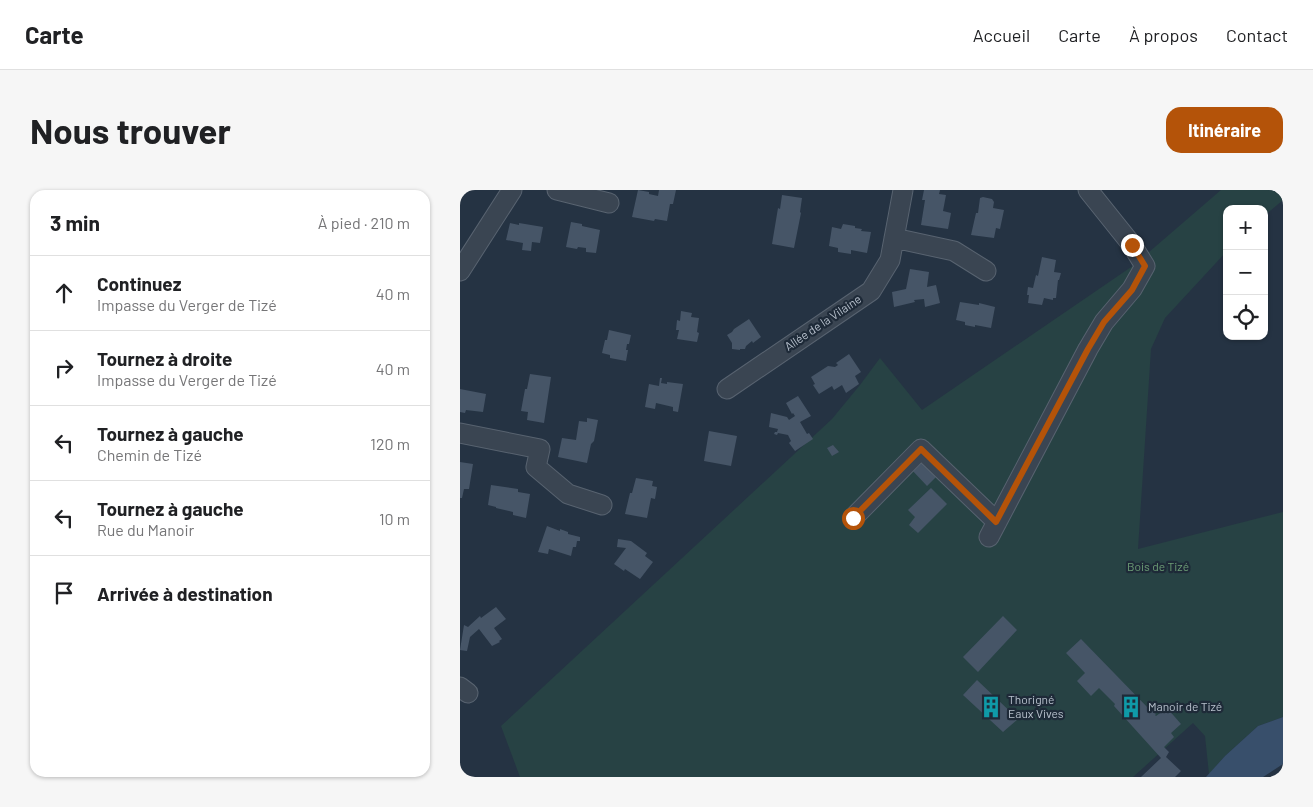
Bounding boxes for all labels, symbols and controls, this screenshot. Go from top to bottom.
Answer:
text: Carte [25,20,84,49]
text: Accueil [973,24,1030,46]
text: Carte [1058,24,1101,46]
text: À propos [1129,24,1198,46]
text: Contact [1226,24,1288,46]
button: Itinéraire [1166,107,1283,153]
text: Nous trouver [30,109,231,151]
map controls [1223,205,1268,340]
button: + [1223,205,1268,250]
text: 3 min [50,210,100,235]
text: À pied · 210 m [318,213,410,232]
route end [1121,234,1144,257]
button: − [1223,250,1268,295]
text: Continuez [97,272,181,295]
icon: ahead [50,279,78,307]
text: 40 m [376,284,410,303]
street label: Allée de la Vilaine [781,291,863,353]
text: Impasse du Verger de Tizé [97,295,277,314]
button: locate [1223,295,1268,340]
text: Tournez à droite [97,347,233,370]
icon: right [50,354,78,382]
text: 40 m [376,359,410,378]
text: Impasse du Verger de Tizé [97,370,277,389]
text: Tournez à gauche [97,422,244,445]
icon: left [50,429,78,457]
text: 120 m [370,434,410,453]
text: Chemin de Tizé [97,445,202,464]
text: Tournez à gauche [97,497,244,520]
icon: left [50,504,78,532]
route start [842,507,865,530]
text: 10 m [379,509,410,528]
text: Rue du Manoir [97,520,194,539]
park label: Bois de Tizé [1127,559,1189,573]
icon: arrive [50,579,78,607]
text: Arrivée à destination [97,582,273,605]
place label: Thorigné Eaux Vives [1008,692,1064,720]
building icon: Thorigné Eaux Vives [978,694,1004,720]
building icon: Manoir de Tizé [1118,694,1144,720]
place label: Manoir de Tizé [1148,699,1222,713]

